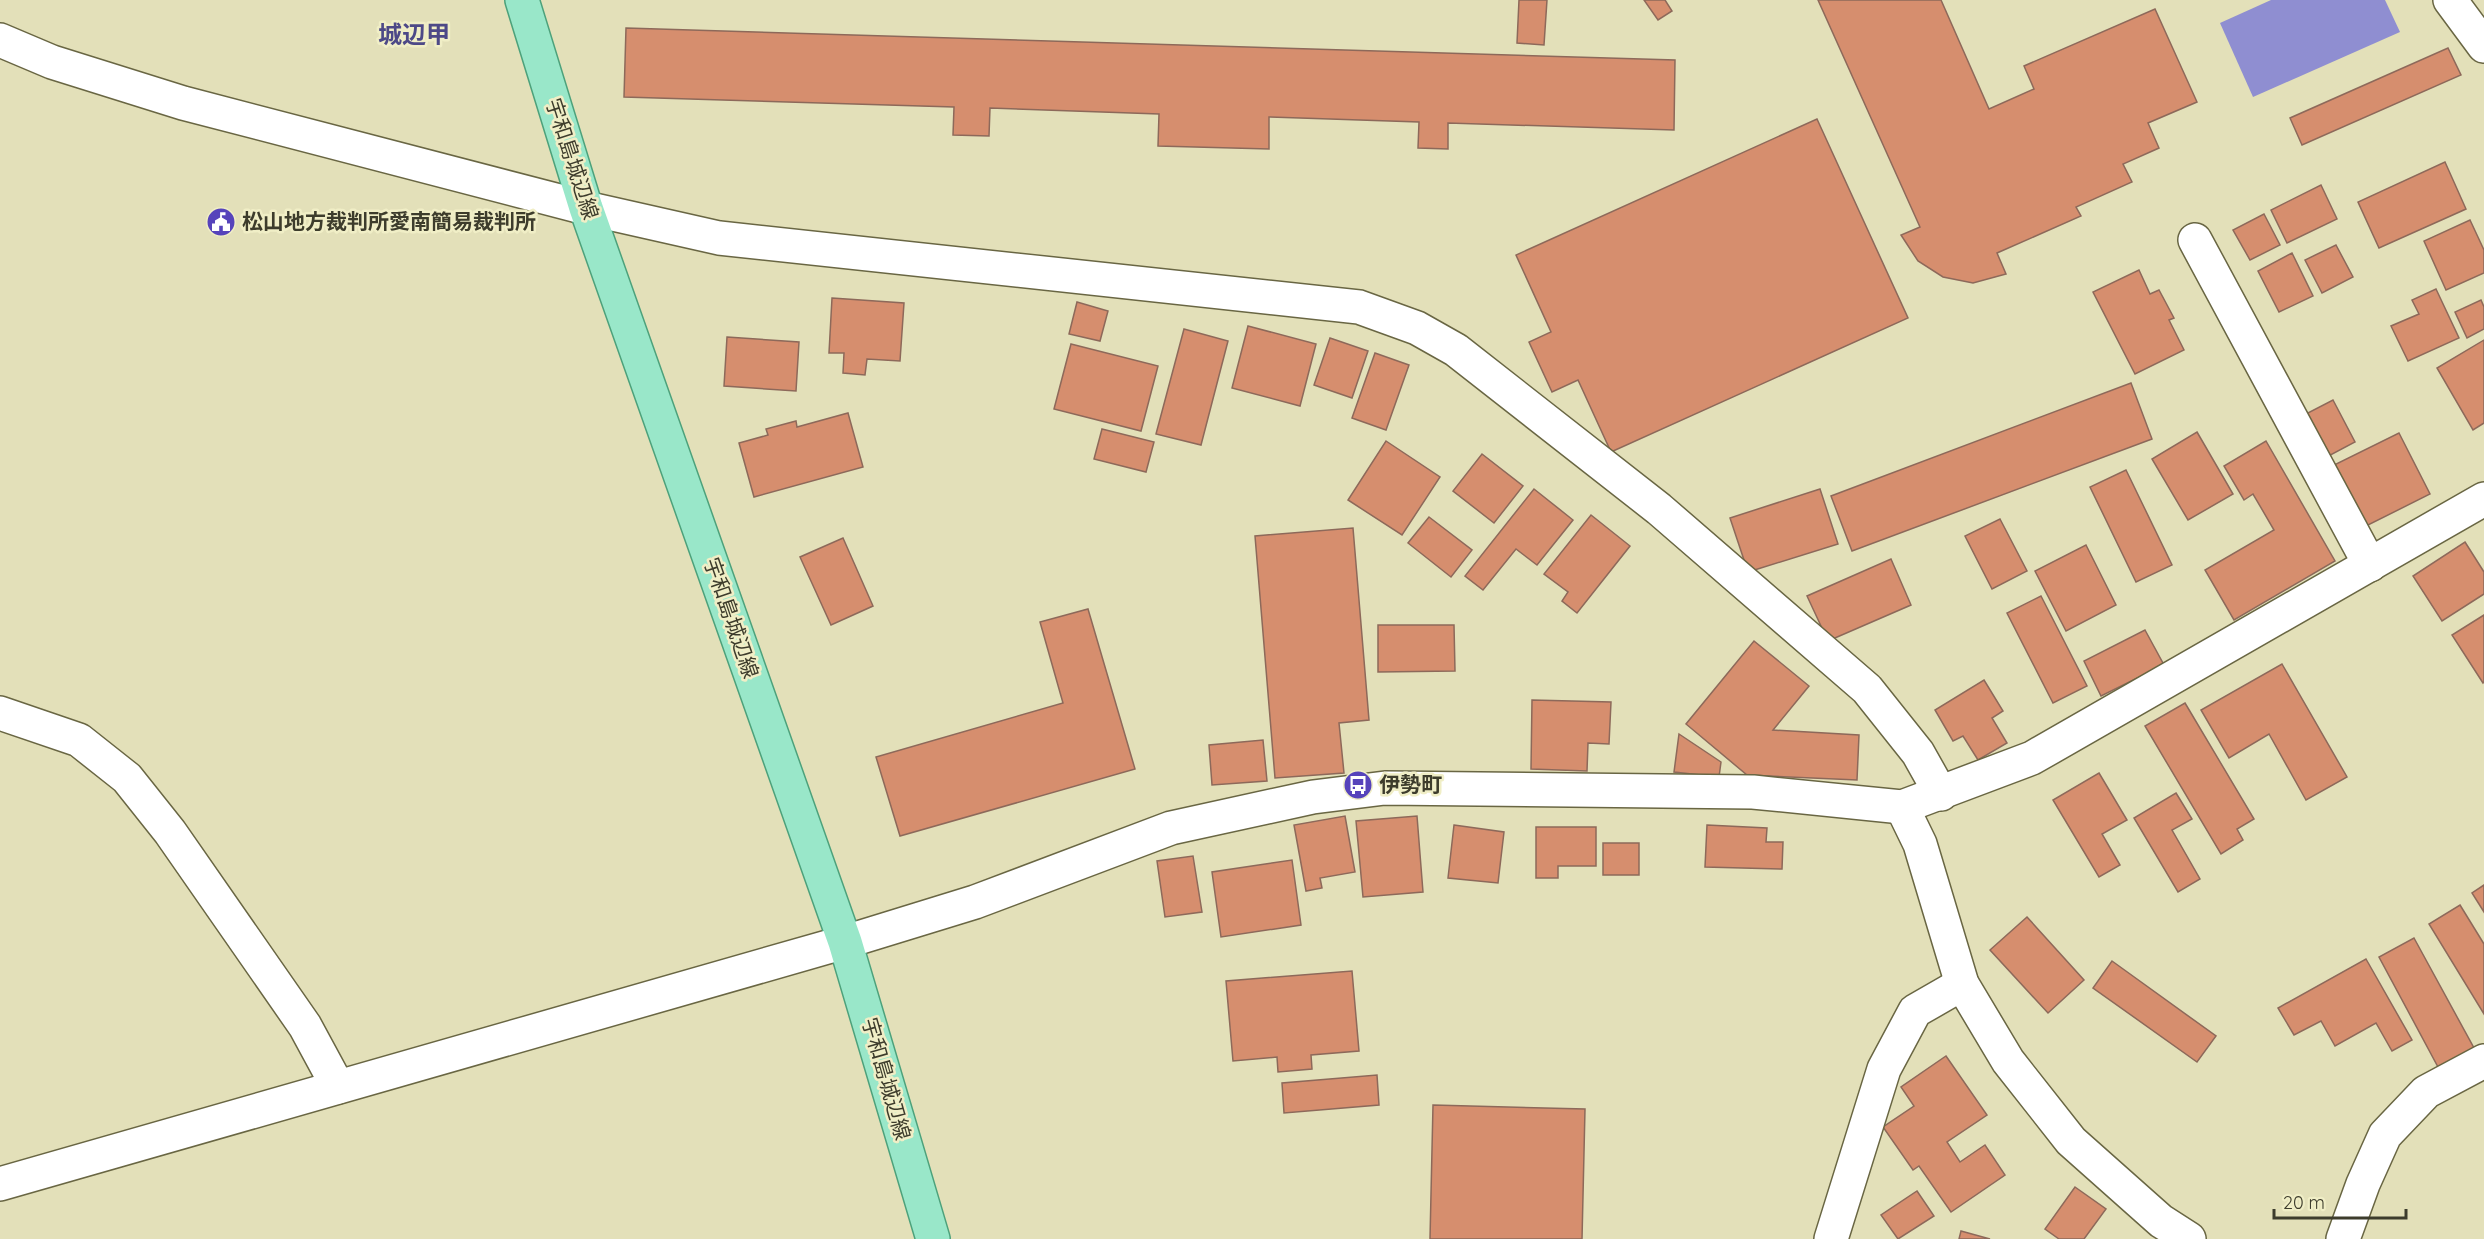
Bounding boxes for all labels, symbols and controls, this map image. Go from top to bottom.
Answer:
district label: 城辺甲 [378,19,450,49]
street label: 宇和島城辺線 [541,95,605,223]
public building icon: 松山地方裁判所愛南簡易裁判所 [205,206,237,238]
place label: 松山地方裁判所愛南簡易裁判所 [242,208,536,234]
street label: 宇和島城辺線 [699,554,765,681]
bus stop icon: 伊勢町 [1342,769,1374,801]
place label: 伊勢町 [1379,771,1442,797]
street label: 宇和島城辺線 [857,1015,917,1143]
scale bar [2274,1182,2406,1220]
text: 20 m [2283,1191,2325,1214]

